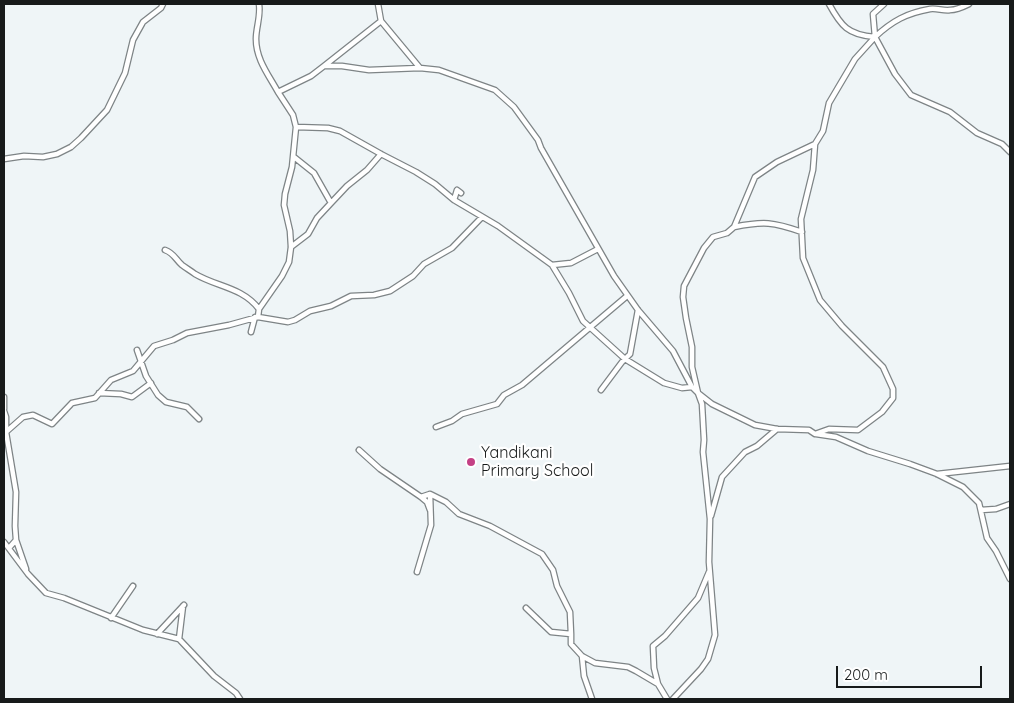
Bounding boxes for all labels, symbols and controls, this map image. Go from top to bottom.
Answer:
place label: Yandikani Primary School [481,443,593,481]
marker: Yandikani Primary School [465,456,477,468]
scale bar [839,656,985,688]
text: 200 m [844,665,888,684]

